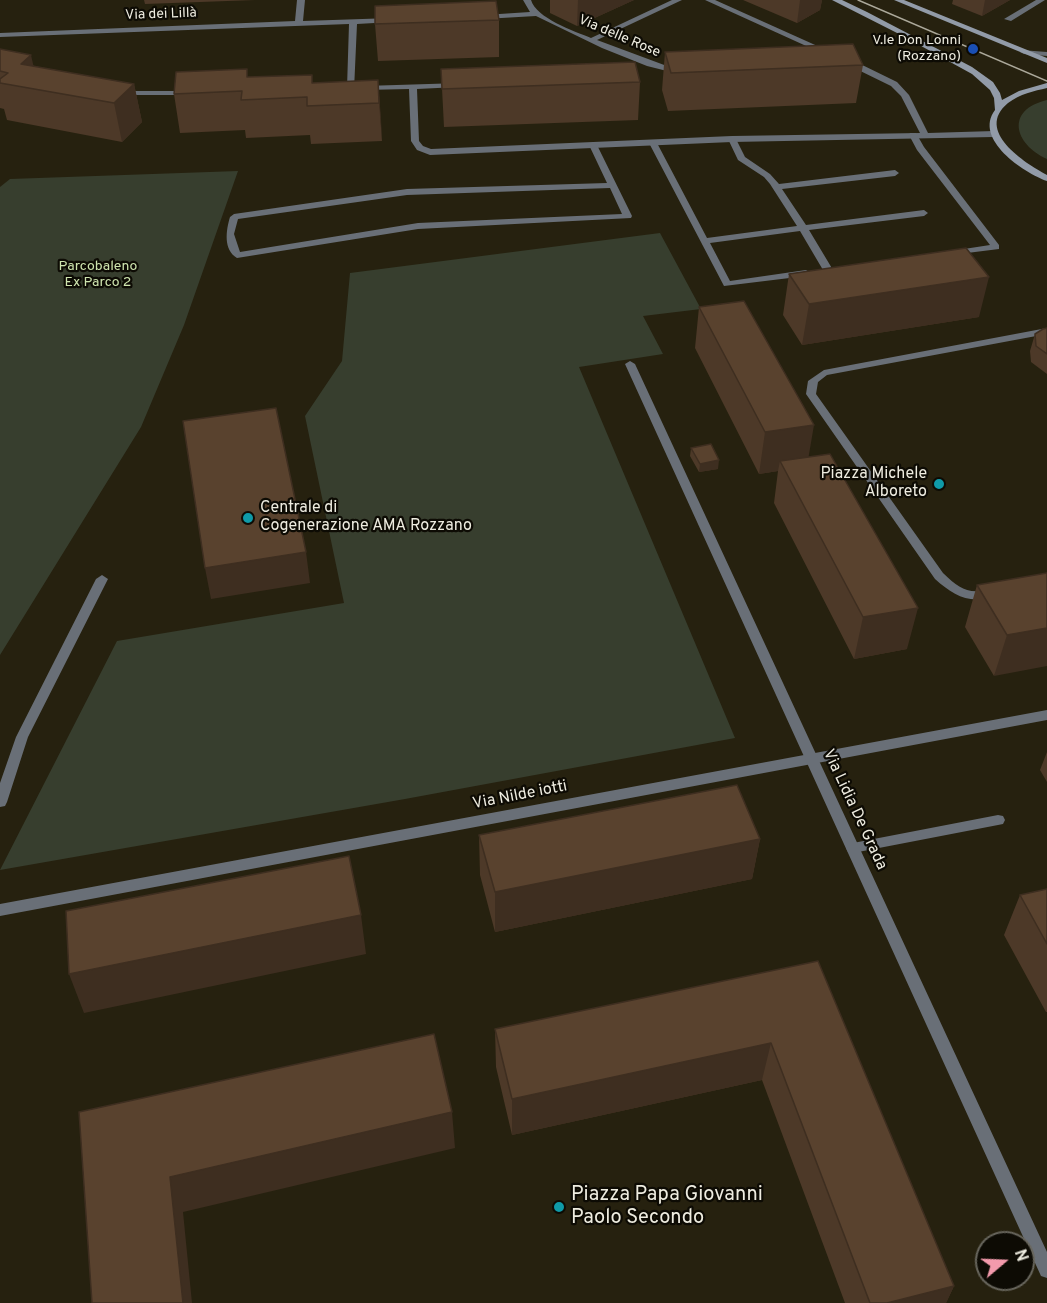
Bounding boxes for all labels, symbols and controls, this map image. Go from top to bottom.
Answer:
street label: Via dei Lillà [125,5,197,25]
street label: Via delle Rose [575,12,663,62]
place label: V.le Don Lonni (Rozzano) [872,33,961,66]
marker: V.le Don Lonni (Rozzano) [966,42,980,56]
park label: Parcobaleno Ex Parco 2 [59,259,137,292]
place label: Piazza Michele Alboreto [821,465,927,503]
marker: Piazza Michele Alboreto [932,477,946,491]
place label: Centrale di Cogenerazione AMA Rozzano [260,499,472,537]
marker: Centrale di Cogenerazione AMA Rozzano [241,511,255,525]
street label: Via Lidia De Grada [818,747,890,873]
street label: Via Nilde iotti [471,777,569,815]
place label: Piazza Papa Giovanni Paolo Secondo [571,1184,763,1231]
marker: Piazza Papa Giovanni Paolo Secondo [552,1200,566,1214]
north arrow [975,1231,1035,1291]
text: N [1009,1247,1031,1264]

